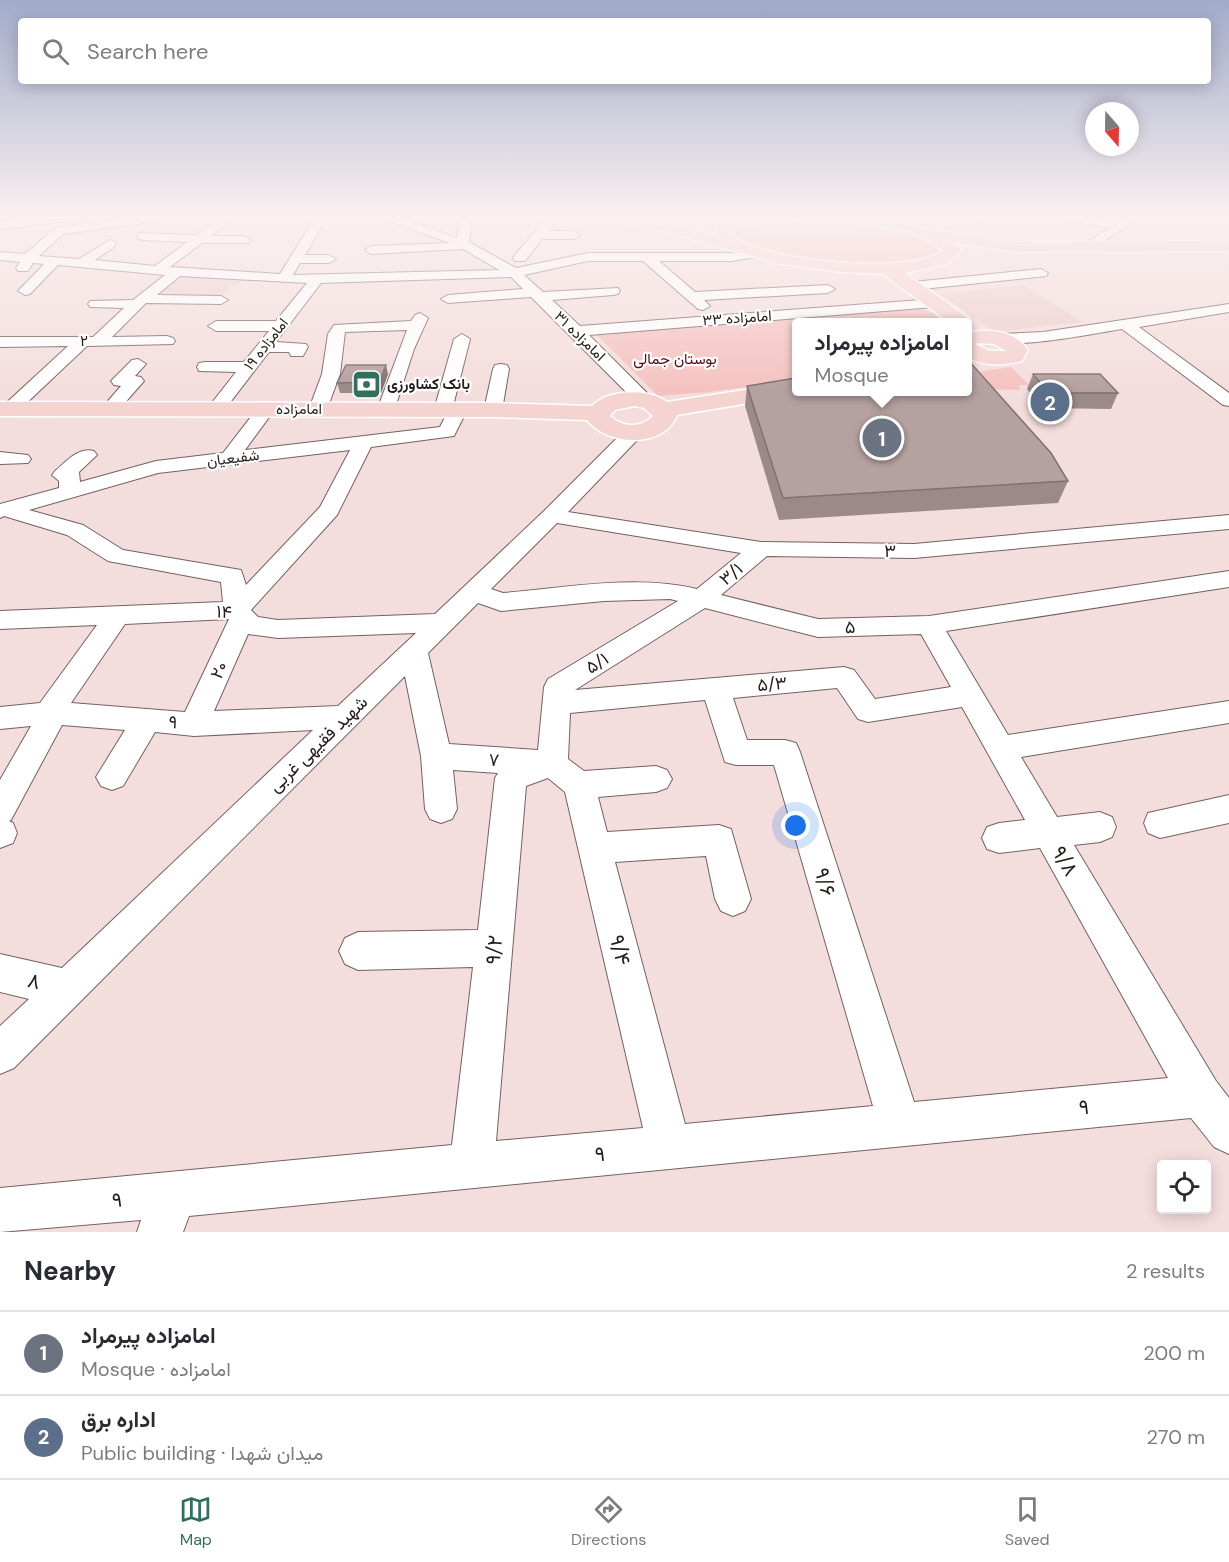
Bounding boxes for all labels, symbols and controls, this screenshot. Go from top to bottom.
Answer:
search box [18,18,1211,84]
icon: search [39,35,72,68]
text: Search here [87,37,208,66]
north arrow [1085,102,1139,156]
street label: امامزاده ۳۳ [702,306,772,330]
street label: امامزاده ۳۱ [550,307,610,365]
street label: امامزاده ۱۹ [239,314,293,374]
popup [792,318,972,396]
text: امامزاده پیرمراد [815,328,949,357]
street label: ۲ [80,331,88,351]
park label: بوستان جمالی [633,349,717,369]
text: Mosque [815,362,889,388]
bank icon: بانک کشاورزی [350,368,382,400]
place label: بانک کشاورزی [387,374,470,394]
pin: 2 [1030,380,1070,424]
street label: امامزاده [276,399,322,419]
pin: 1 [862,416,902,460]
street label: شفیعیان [206,445,261,471]
street label: ۳ [884,539,896,563]
street label: ۳/۱ [714,557,748,591]
street label: ۱۴ [216,600,232,624]
street label: ۵ [844,615,856,639]
street label: ۵/۱ [581,647,613,679]
street label: ۲۰ [205,657,233,683]
street label: ۵/۳ [756,671,788,697]
street label: شهید فقیهی غربی [263,690,373,798]
street label: ۹ [168,710,178,734]
street label: ۷ [488,748,500,772]
your location [781,811,810,840]
street label: ۹/۸ [1045,841,1085,881]
street label: ۹/۶ [807,864,843,900]
street label: ۹/۴ [603,932,637,968]
street label: ۹/۲ [479,934,509,966]
street label: ۸ [25,966,43,996]
street label: ۹ [1078,1093,1090,1121]
street label: ۹ [594,1140,606,1168]
map controls [1157,1160,1211,1214]
button: locate [1157,1160,1211,1214]
street label: ۹ [111,1186,123,1214]
text: Nearby [24,1254,116,1288]
text: 2 results [1126,1258,1205,1284]
text: امامزاده پیرمراد [81,1321,216,1350]
text: 1 [40,1340,47,1366]
text: 200 m [1143,1340,1205,1366]
text: Mosque · امامزاده [81,1356,231,1382]
text: اداره برق [81,1405,156,1434]
text: 2 [38,1424,49,1450]
text: 270 m [1147,1424,1205,1450]
text: Public building · ميدان شهدا [81,1440,323,1466]
tab: Map [179,1493,212,1550]
tab: Directions [571,1493,646,1550]
tab: Saved [1005,1493,1050,1550]

